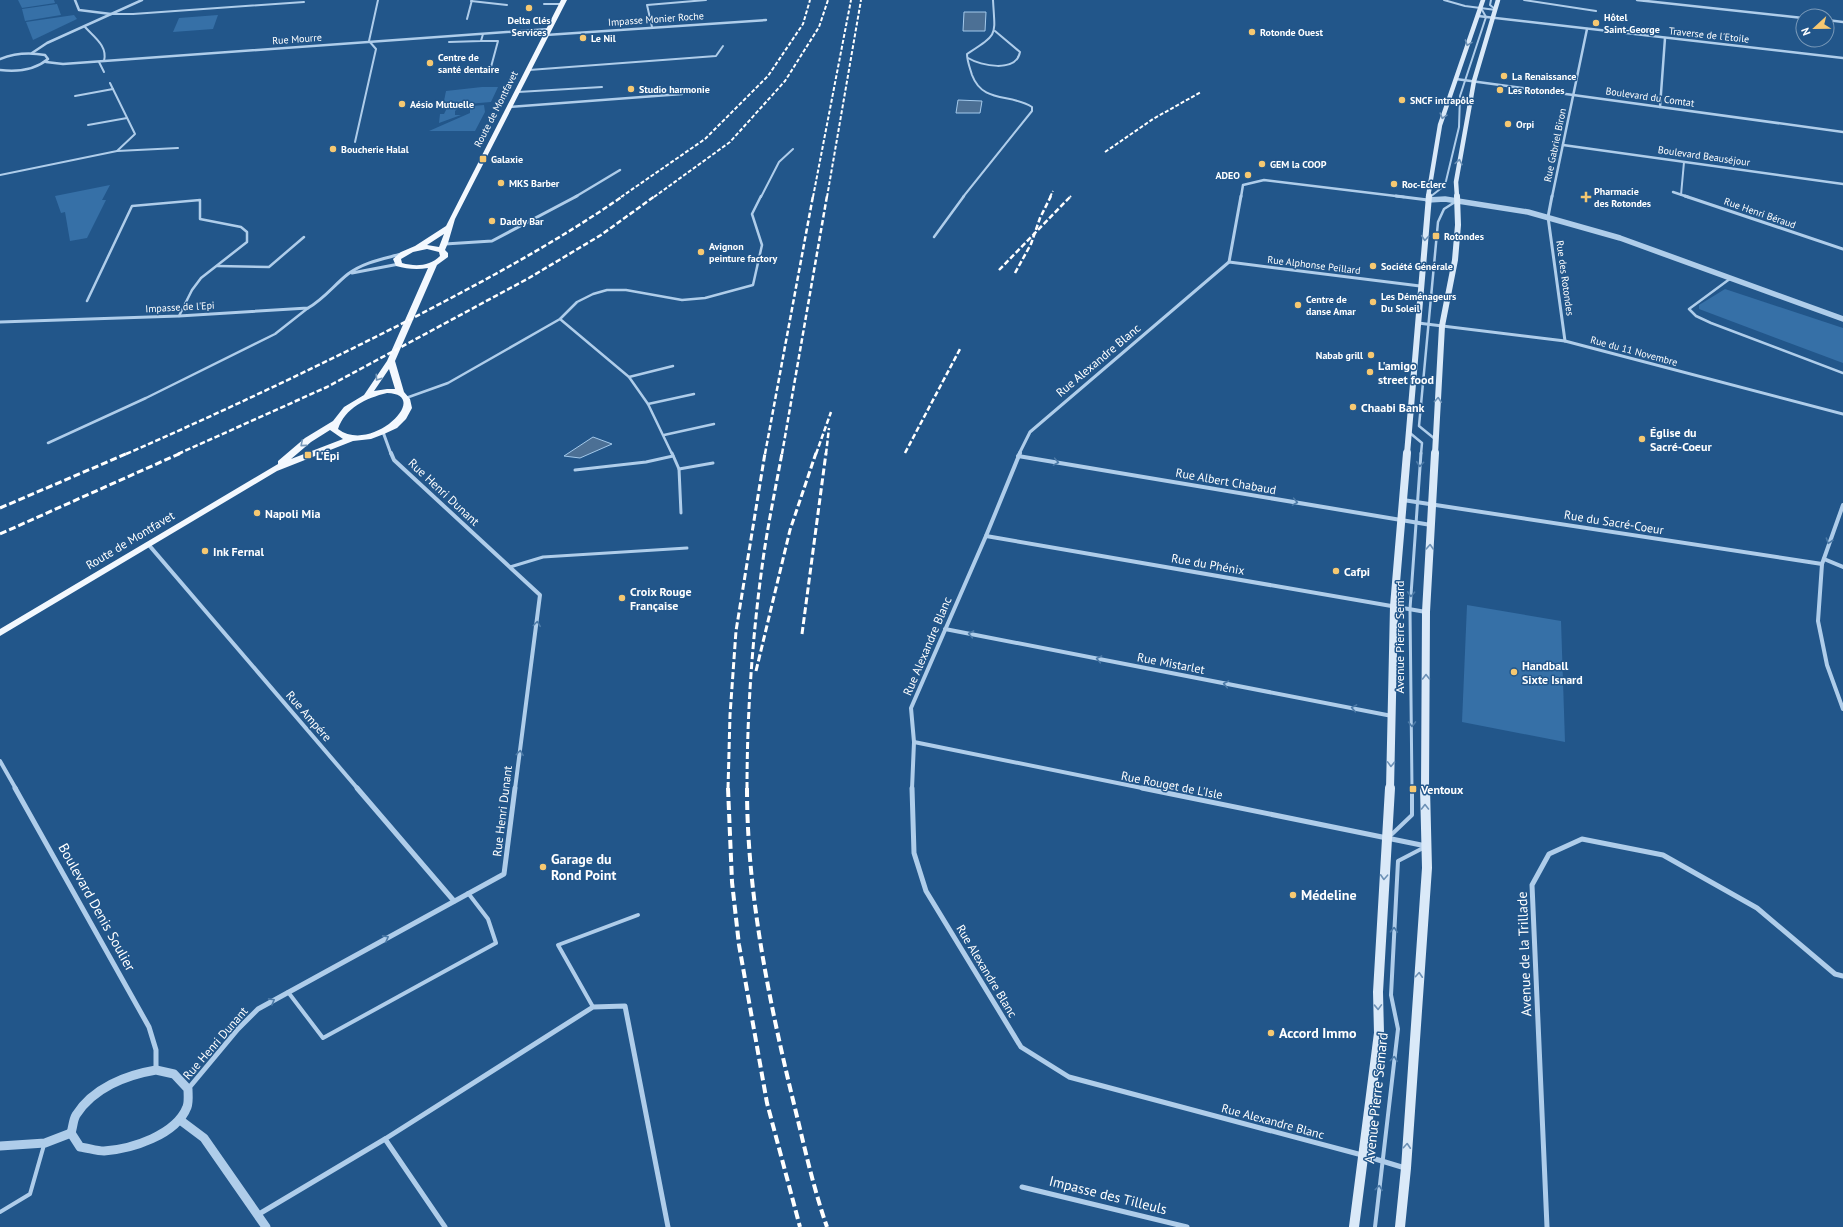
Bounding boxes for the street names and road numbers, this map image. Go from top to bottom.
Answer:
street label: Impasse Monier Roche [608,9,704,29]
street label: Traverse de l'Etoile [1668,24,1750,46]
street label: Rue Mourre [272,31,322,47]
street label: Route de Montfavet [471,68,521,149]
street label: Boulevard du Comtat [1605,84,1696,110]
street label: Rue Gabriel Biron [1541,107,1569,183]
street label: Boulevard Beauséjour [1657,143,1752,169]
street label: Rue Henri Béraud [1722,195,1798,231]
street label: Rue des Rotondes [1553,239,1577,317]
street label: Rue Alphonse Peillard [1267,253,1361,277]
street label: Impasse de l'Epi [145,299,215,315]
street label: Rue Alexandre Blanc [1053,320,1144,400]
street label: Rue du 11 Novembre [1589,333,1679,369]
street label: Rue Henri Dunant [405,455,483,529]
street label: Rue Albert Chabaud [1174,465,1278,497]
street label: Rue du Sacré-Coeur [1563,507,1665,537]
street label: Route de Montfavet [83,508,177,572]
street label: Rue du Phénix [1170,550,1246,578]
street label: Avenue Pierre Semard [1392,581,1407,693]
street label: Rue Alexandre Blanc [899,594,955,698]
street label: Rue Mistarlet [1136,649,1206,677]
street label: Rue Ampére [283,688,335,744]
street label: Rue Henri Dunant [489,765,515,857]
street label: Rue Rouget de L'Isle [1120,768,1224,802]
street label: Boulevard Denis Soulier [54,840,140,974]
street label: Avenue de la Trillade [1513,891,1535,1017]
street label: Rue Alexandre Blanc [953,922,1021,1021]
street label: Rue Henri Dunant [179,1004,251,1082]
street label: Avenue Pierre Semard [1360,1032,1392,1164]
street label: Rue Alexandre Blanc [1220,1100,1327,1142]
street label: Impasse des Tilleuls [1047,1172,1169,1218]

